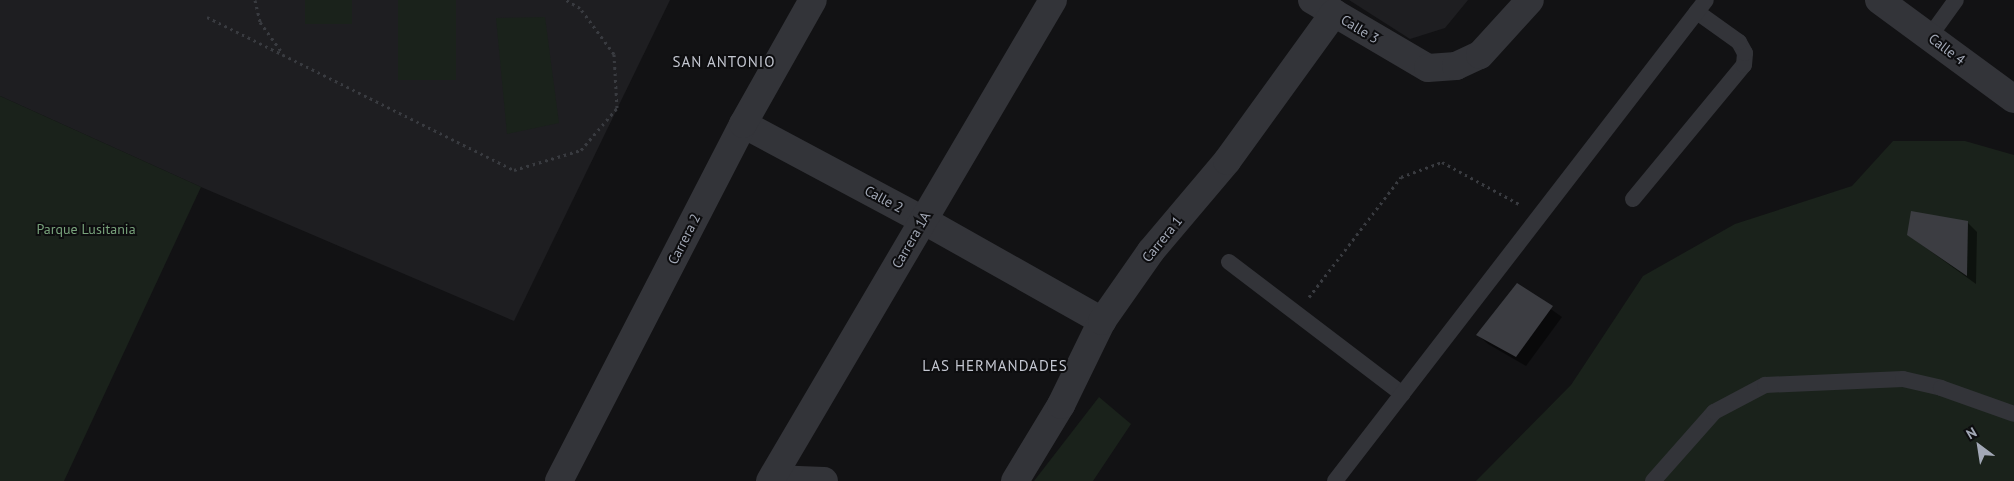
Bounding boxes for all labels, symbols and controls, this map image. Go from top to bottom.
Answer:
street label: Calle 3 [1338,11,1382,47]
street label: Calle 4 [1925,30,1969,68]
district label: SAN ANTONIO [671,53,777,71]
street label: Calle 2 [862,182,906,216]
street label: Carrera 1A [888,209,934,271]
street label: Carrera 2 [664,211,704,267]
street label: Carrera 1 [1138,213,1186,265]
park label: Parque Lusitania [36,221,136,237]
district label: LAS HERMANDADES [920,357,1070,375]
north arrow [1954,421,2004,471]
text: N [1963,423,1980,443]

